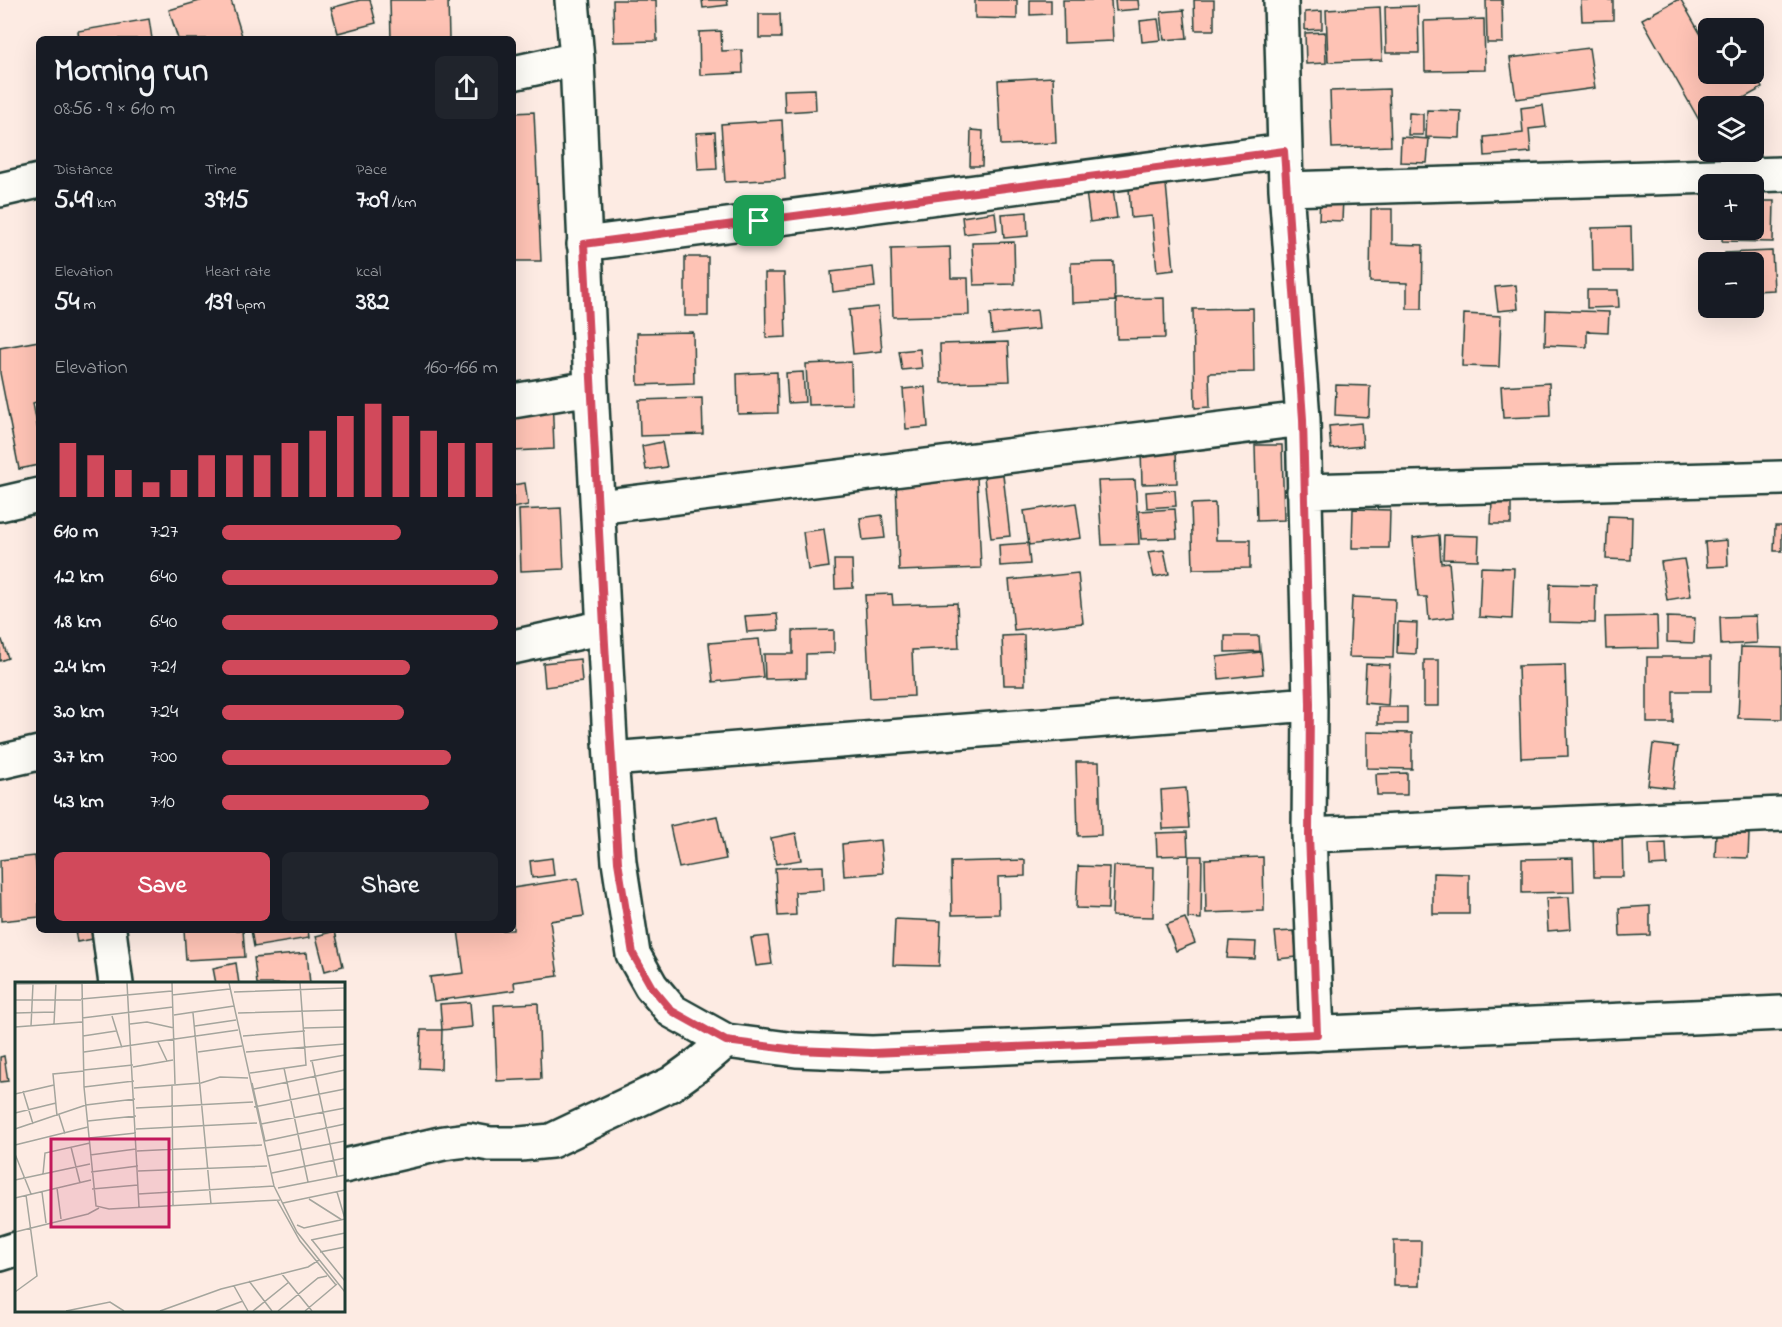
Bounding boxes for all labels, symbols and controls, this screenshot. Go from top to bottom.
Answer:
map controls [1698,18,1764,318]
button: locate [1698,18,1764,84]
text: Morning run [54,48,208,96]
button: share [435,56,498,119]
text: 08:56 · 9 × 610 m [54,95,175,124]
button: layers [1698,96,1764,162]
text: Distance [54,158,113,182]
text: Time [205,158,237,182]
text: Pace [356,158,387,182]
button: + [1698,174,1764,240]
text: 5.49 [54,182,93,220]
text: 39:15 [205,182,249,220]
text: 7:09 [356,182,388,220]
text: km [93,191,116,215]
text: /km [388,191,416,215]
pin [733,195,784,246]
icon: arrive [742,204,775,237]
button: − [1698,252,1764,318]
text: Elevation [54,260,113,284]
text: Heart rate [205,260,271,284]
text: kcal [356,260,381,284]
text: 54 [54,284,80,322]
text: 139 [205,284,232,322]
text: 382 [356,284,389,322]
text: m [80,293,96,317]
text: bpm [232,293,265,317]
text: Elevation [54,354,128,383]
text: 160–166 m [424,354,498,383]
text: 610 m [54,518,98,547]
text: 7:27 [150,518,178,547]
text: 1.2 km [54,563,104,592]
text: 6:40 [150,563,177,592]
text: 1.8 km [54,608,101,637]
text: 6:40 [150,608,177,637]
text: 2.4 km [54,653,106,682]
text: 7:21 [150,653,176,682]
text: 3.0 km [54,698,104,727]
text: 7:24 [150,698,178,727]
text: 3.7 km [54,743,104,772]
text: 7:00 [150,743,177,772]
text: 4.3 km [54,788,104,817]
text: 7:10 [150,788,175,817]
button: Save [54,852,270,921]
button: Share [282,852,498,921]
inset map [15,982,345,1312]

